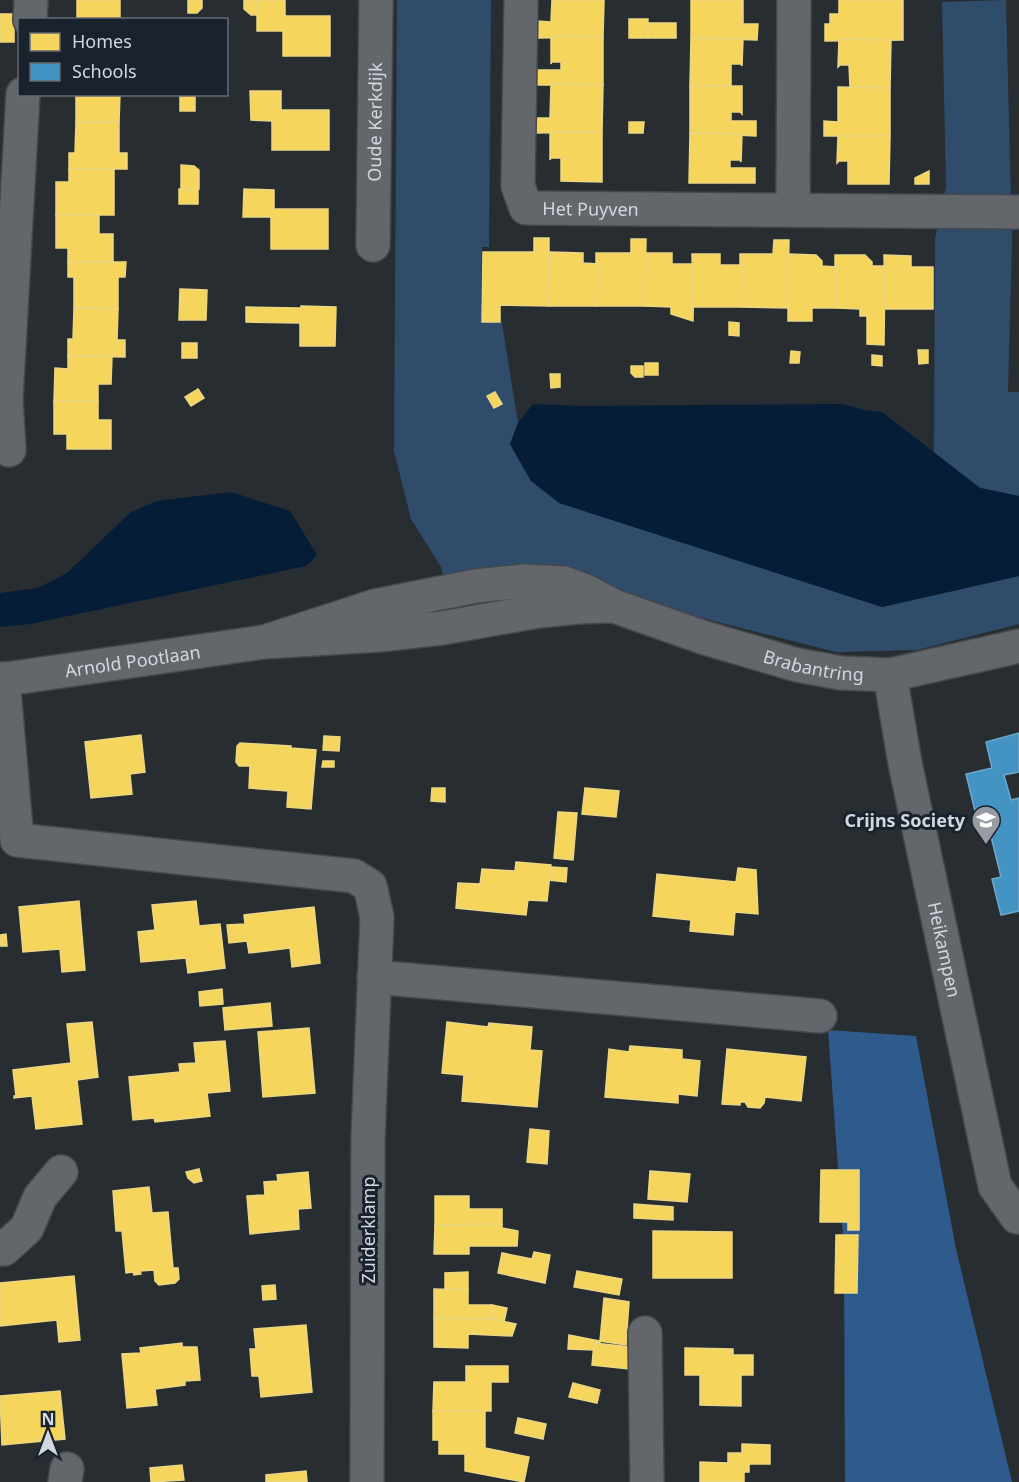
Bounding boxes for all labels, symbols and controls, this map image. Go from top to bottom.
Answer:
legend [18,18,228,96]
text: Homes [72,29,132,53]
text: Schools [72,59,137,83]
street label: Oude Kerkdijk [362,62,387,182]
street label: Het Puyven [542,196,639,221]
street label: Arnold Pootlaan [63,639,202,683]
street label: Brabantring [761,644,864,686]
school or university icon: Crijns Society [970,804,1002,846]
place label: Crijns Society [845,808,966,832]
street label: Heikampen [923,900,967,1000]
street label: Zuiderklamp [356,1177,380,1283]
north arrow [18,1404,78,1464]
text: N [41,1408,55,1430]

